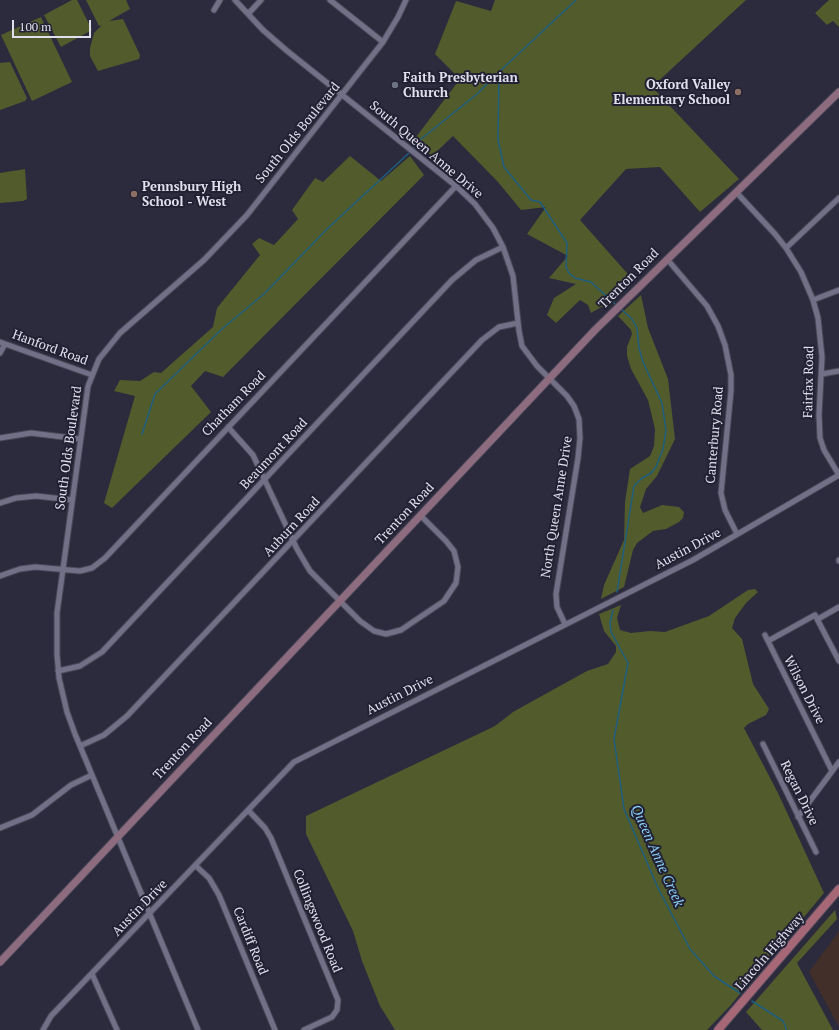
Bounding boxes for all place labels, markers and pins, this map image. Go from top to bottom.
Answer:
place label: Faith Presbyterian Church [403,70,518,101]
place label: Oxford Valley Elementary School [613,77,730,108]
marker: Faith Presbyterian Church [390,80,400,90]
marker: Oxford Valley Elementary School [733,87,743,97]
place label: Pennsbury High School - West [142,179,241,210]
marker: Pennsbury High School - West [129,189,139,199]

